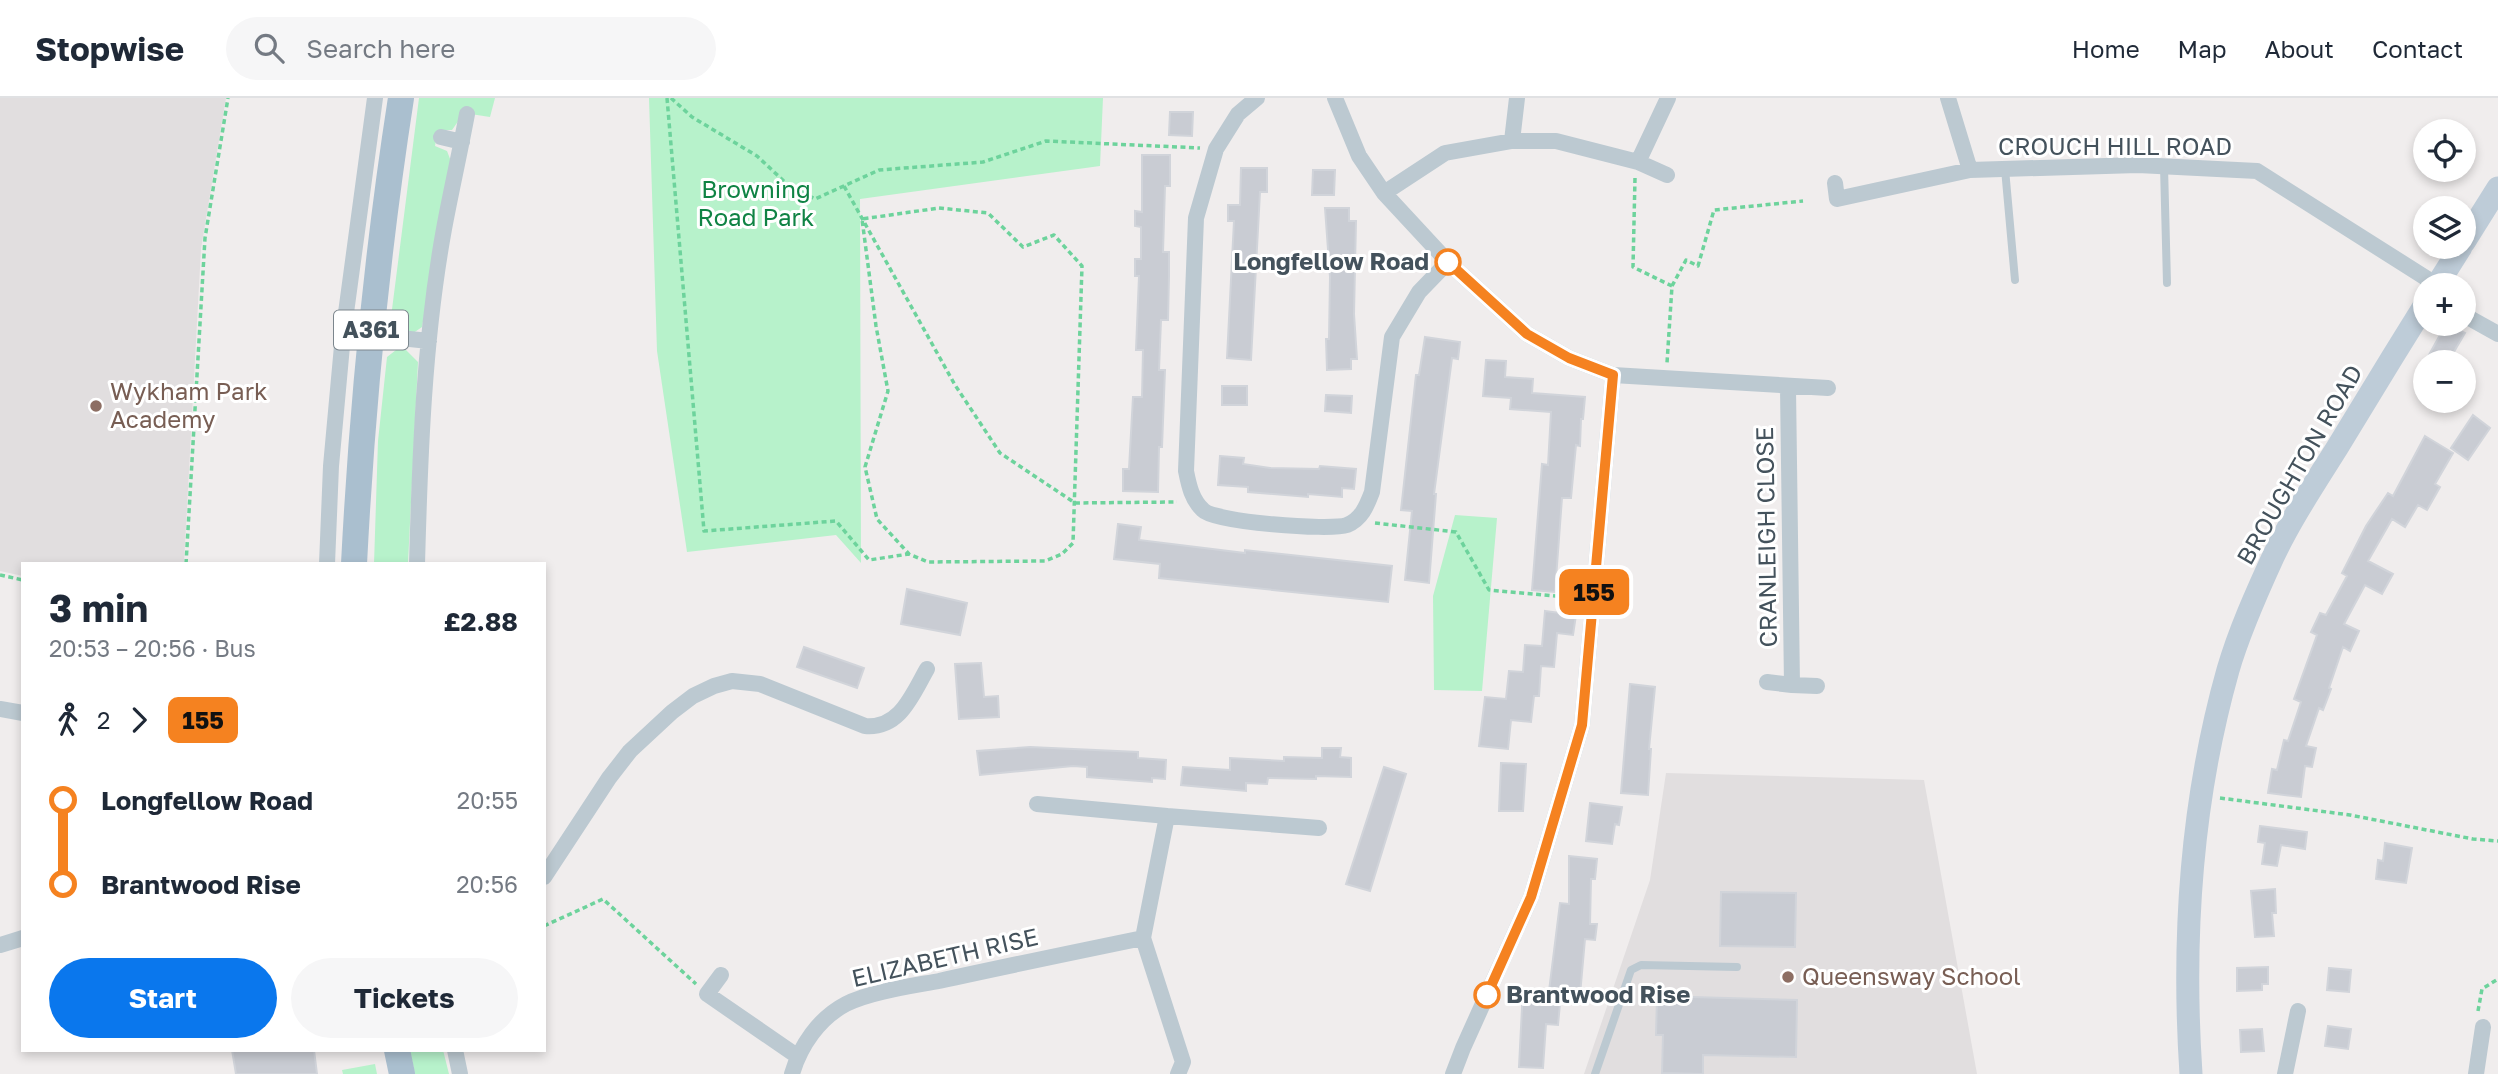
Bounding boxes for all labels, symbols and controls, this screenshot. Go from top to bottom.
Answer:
search box [226,17,716,80]
text: Stopwise [35,29,184,68]
icon: search [250,29,288,67]
text: Search here [306,33,455,64]
text: Home [2072,34,2140,63]
text: Map [2178,34,2227,63]
text: About [2265,34,2334,63]
text: Contact [2372,34,2463,63]
map controls [2413,119,2476,413]
button: locate [2413,119,2476,182]
street label: CROUCH HILL ROAD [1998,131,2232,160]
park label: Browning Road Park [698,174,814,231]
button: layers [2413,196,2476,259]
place label: Longfellow Road [1233,246,1429,275]
marker: Longfellow Road [1435,249,1461,275]
button: + [2413,273,2476,336]
road number: A361 [334,311,408,350]
button: − [2413,350,2476,413]
street label: BROUGHTON ROAD [2230,359,2368,569]
place label: Wykham Park Academy [110,376,268,433]
marker: Wykham Park Academy [88,398,104,414]
street label: CRANLEIGH CLOSE [1749,426,1782,648]
line badge: 155 [1554,569,1634,615]
text: 155 [1573,577,1615,606]
text: 3 min [49,585,148,630]
text: £2.88 [443,606,518,637]
text: 20:53 – 20:56 · Bus [49,634,256,662]
icon: walk [49,701,87,739]
icon: forward [120,701,158,739]
text: 155 [182,705,224,734]
text: 2 [97,706,110,734]
text: Longfellow Road [101,785,313,816]
text: 20:55 [457,786,518,814]
text: Brantwood Rise [101,869,301,900]
text: 20:56 [456,870,518,898]
street label: ELIZABETH RISE [849,921,1041,992]
button: Start [49,958,277,1038]
button: Tickets [291,958,518,1038]
place label: Queensway School [1802,961,2021,990]
marker: Queensway School [1780,969,1796,985]
place label: Brantwood Rise [1506,979,1690,1008]
marker: Brantwood Rise [1474,982,1500,1008]

